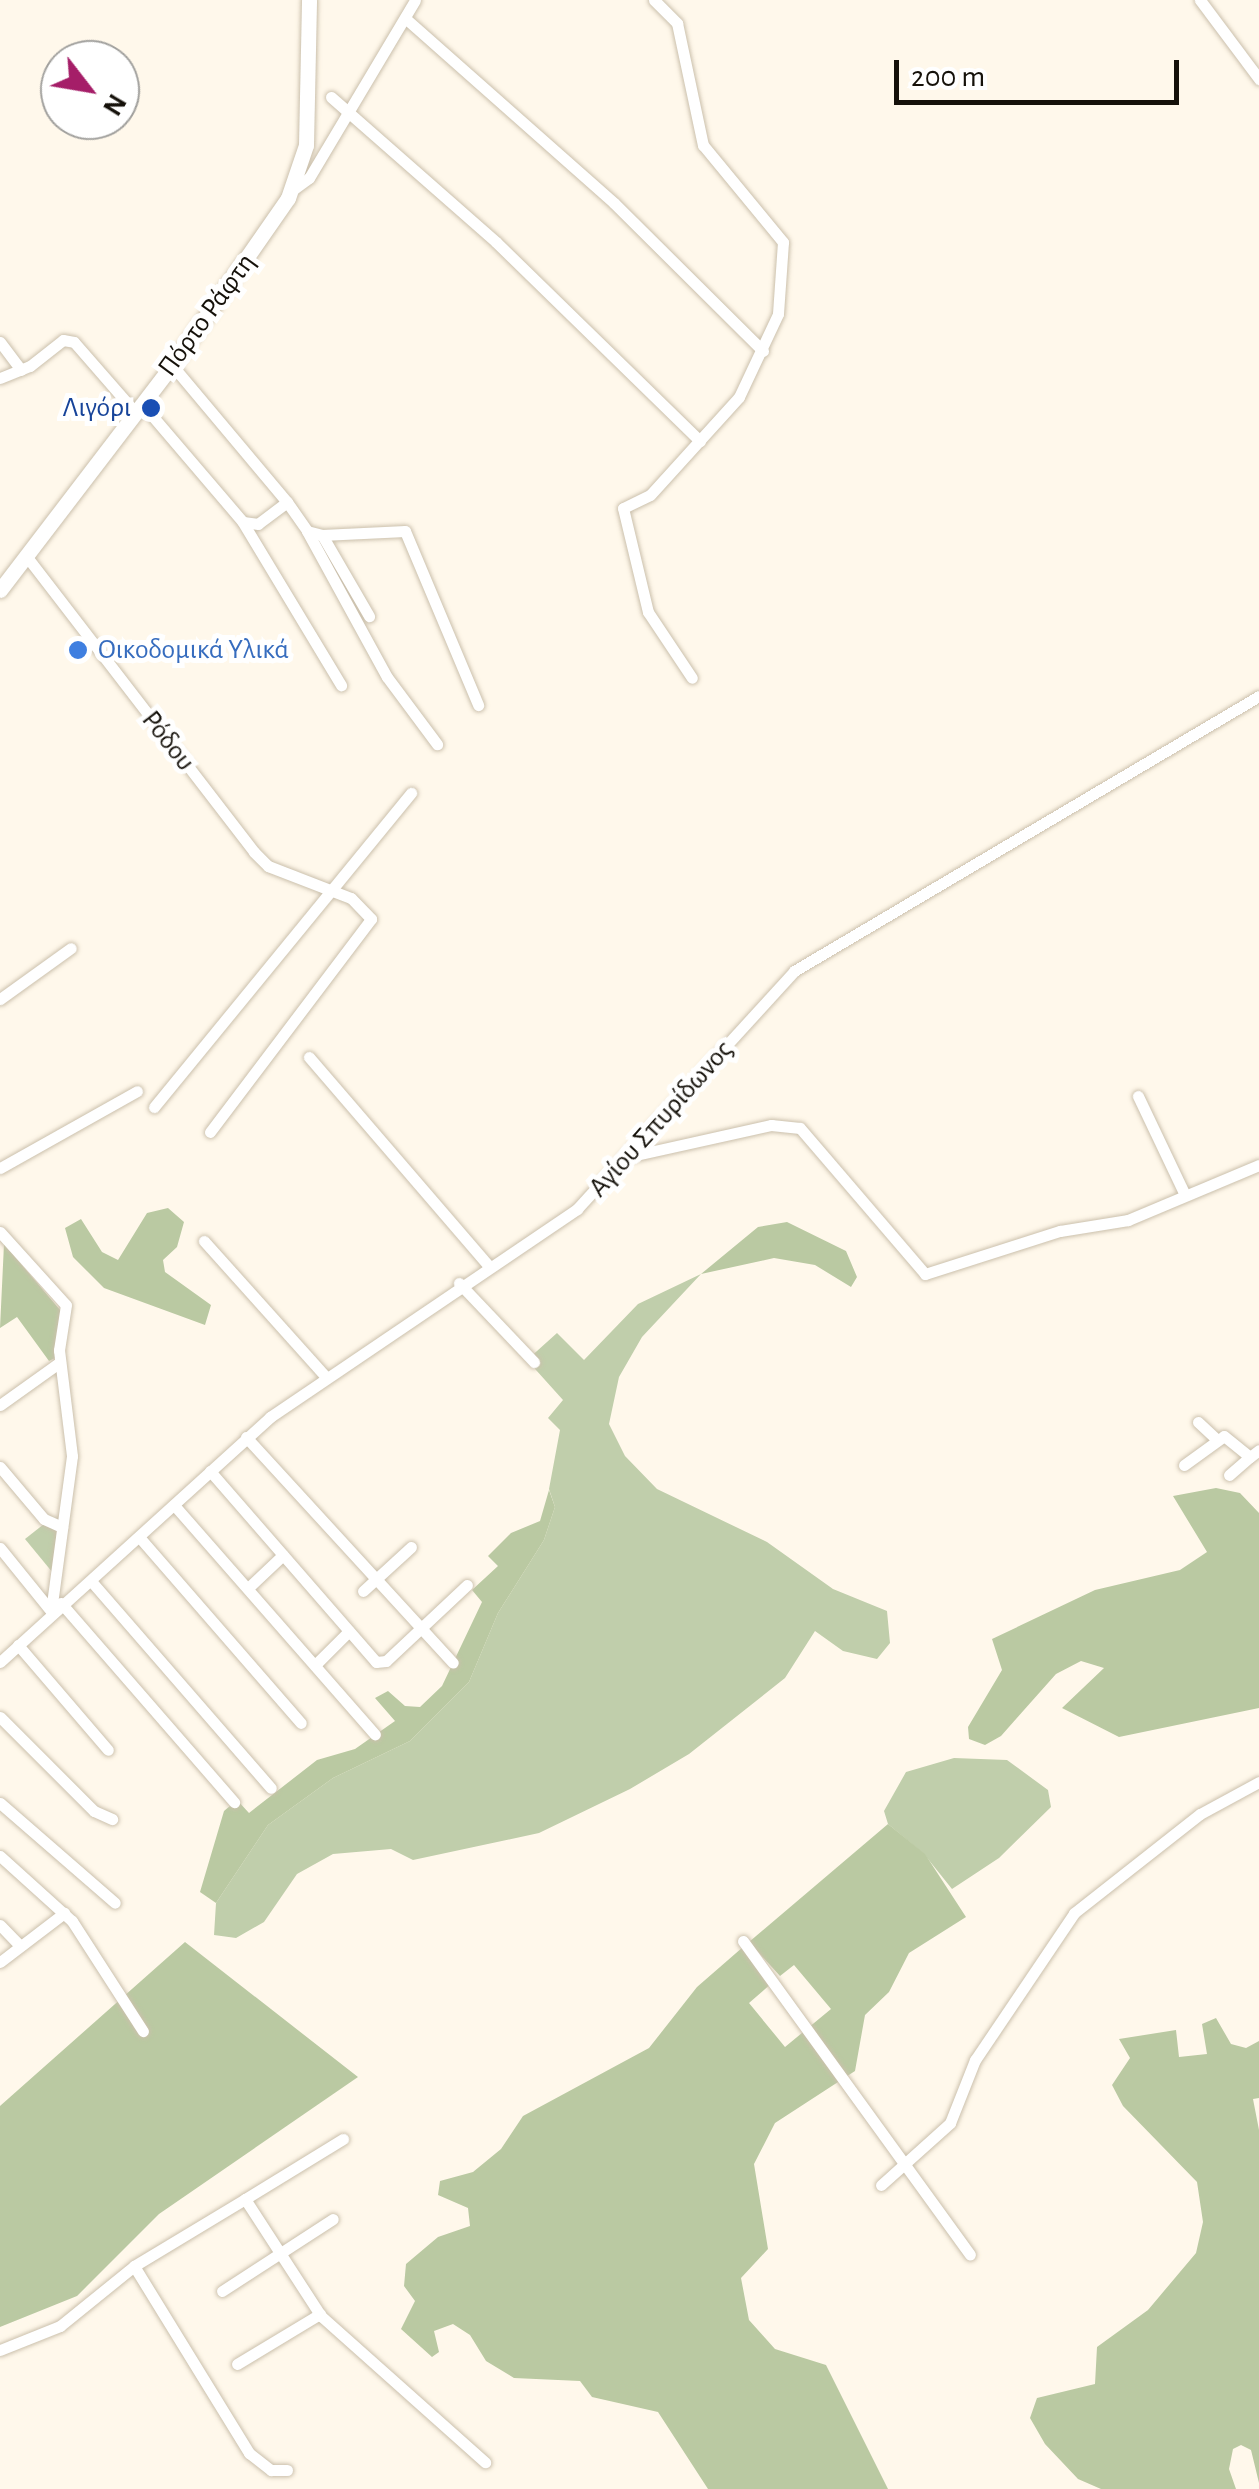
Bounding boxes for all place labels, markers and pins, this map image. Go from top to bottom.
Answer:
place label: Λιγόρι [63,391,131,425]
marker: Λιγόρι [140,397,162,419]
place label: Οικοδομικά Υλικά [98,633,289,667]
marker: Οικοδομικά Υλικά [67,639,89,661]

